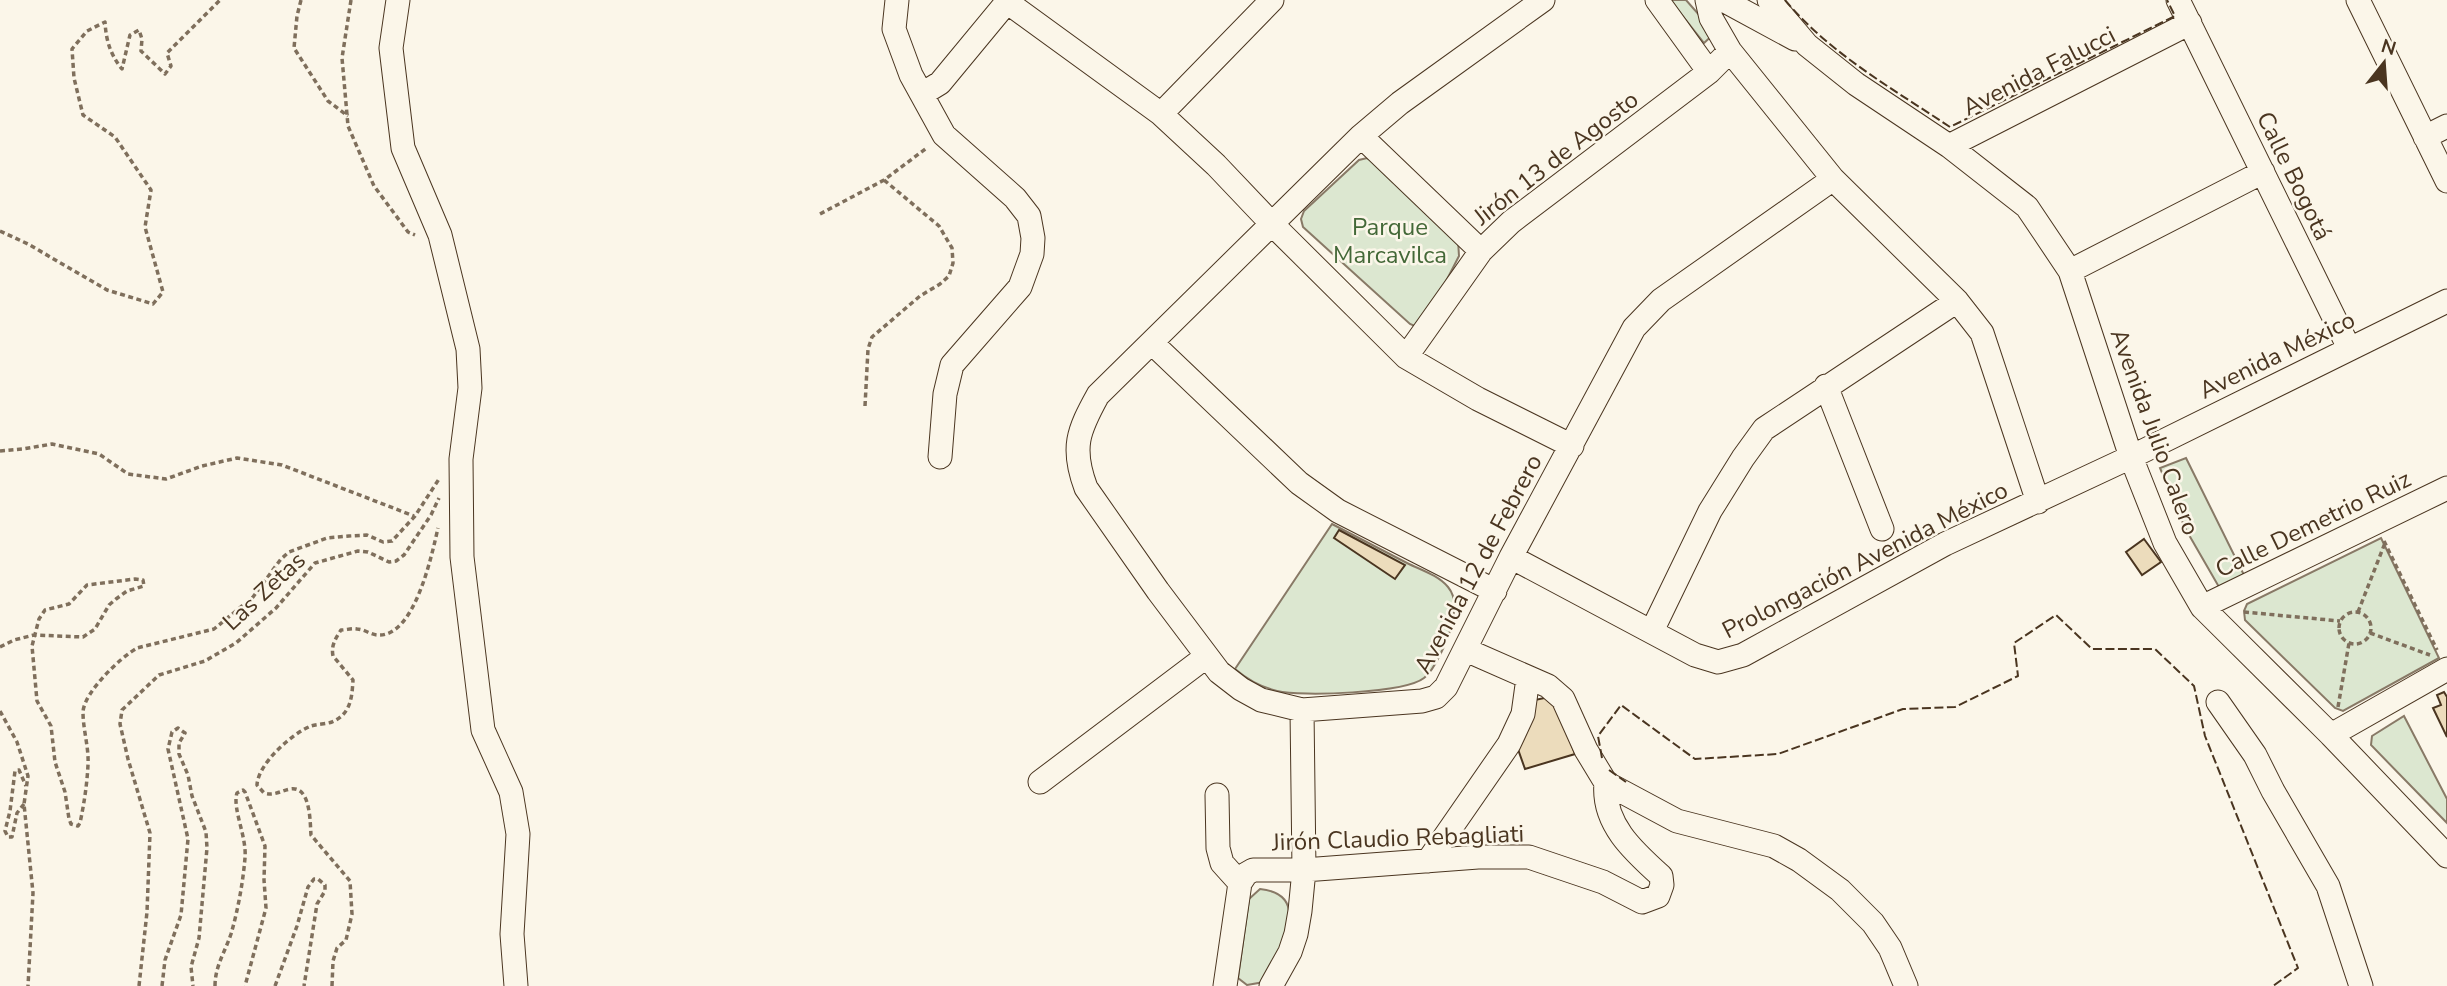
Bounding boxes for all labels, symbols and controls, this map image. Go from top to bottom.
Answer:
street label: Avenida Falucci [1957,19,2121,123]
north arrow [2349,28,2419,98]
text: N [2378,33,2399,62]
street label: Jirón 13 de Agosto [1466,84,1645,233]
street label: Calle Bogotá [2249,106,2339,246]
park label: Parque Marcavilca [1333,211,1447,271]
street label: Avenida México [2194,303,2360,407]
street label: Avenida Julio Calero [2103,324,2207,540]
street label: Avenida 12 de Febrero [1407,449,1549,679]
street label: Calle Demetrio Ruiz [2210,463,2416,585]
street label: Prolongación Avenida México [1717,474,2013,646]
street label: Las Zetas [216,544,312,638]
street label: Jirón Claudio Rebagliati [1270,818,1525,858]

